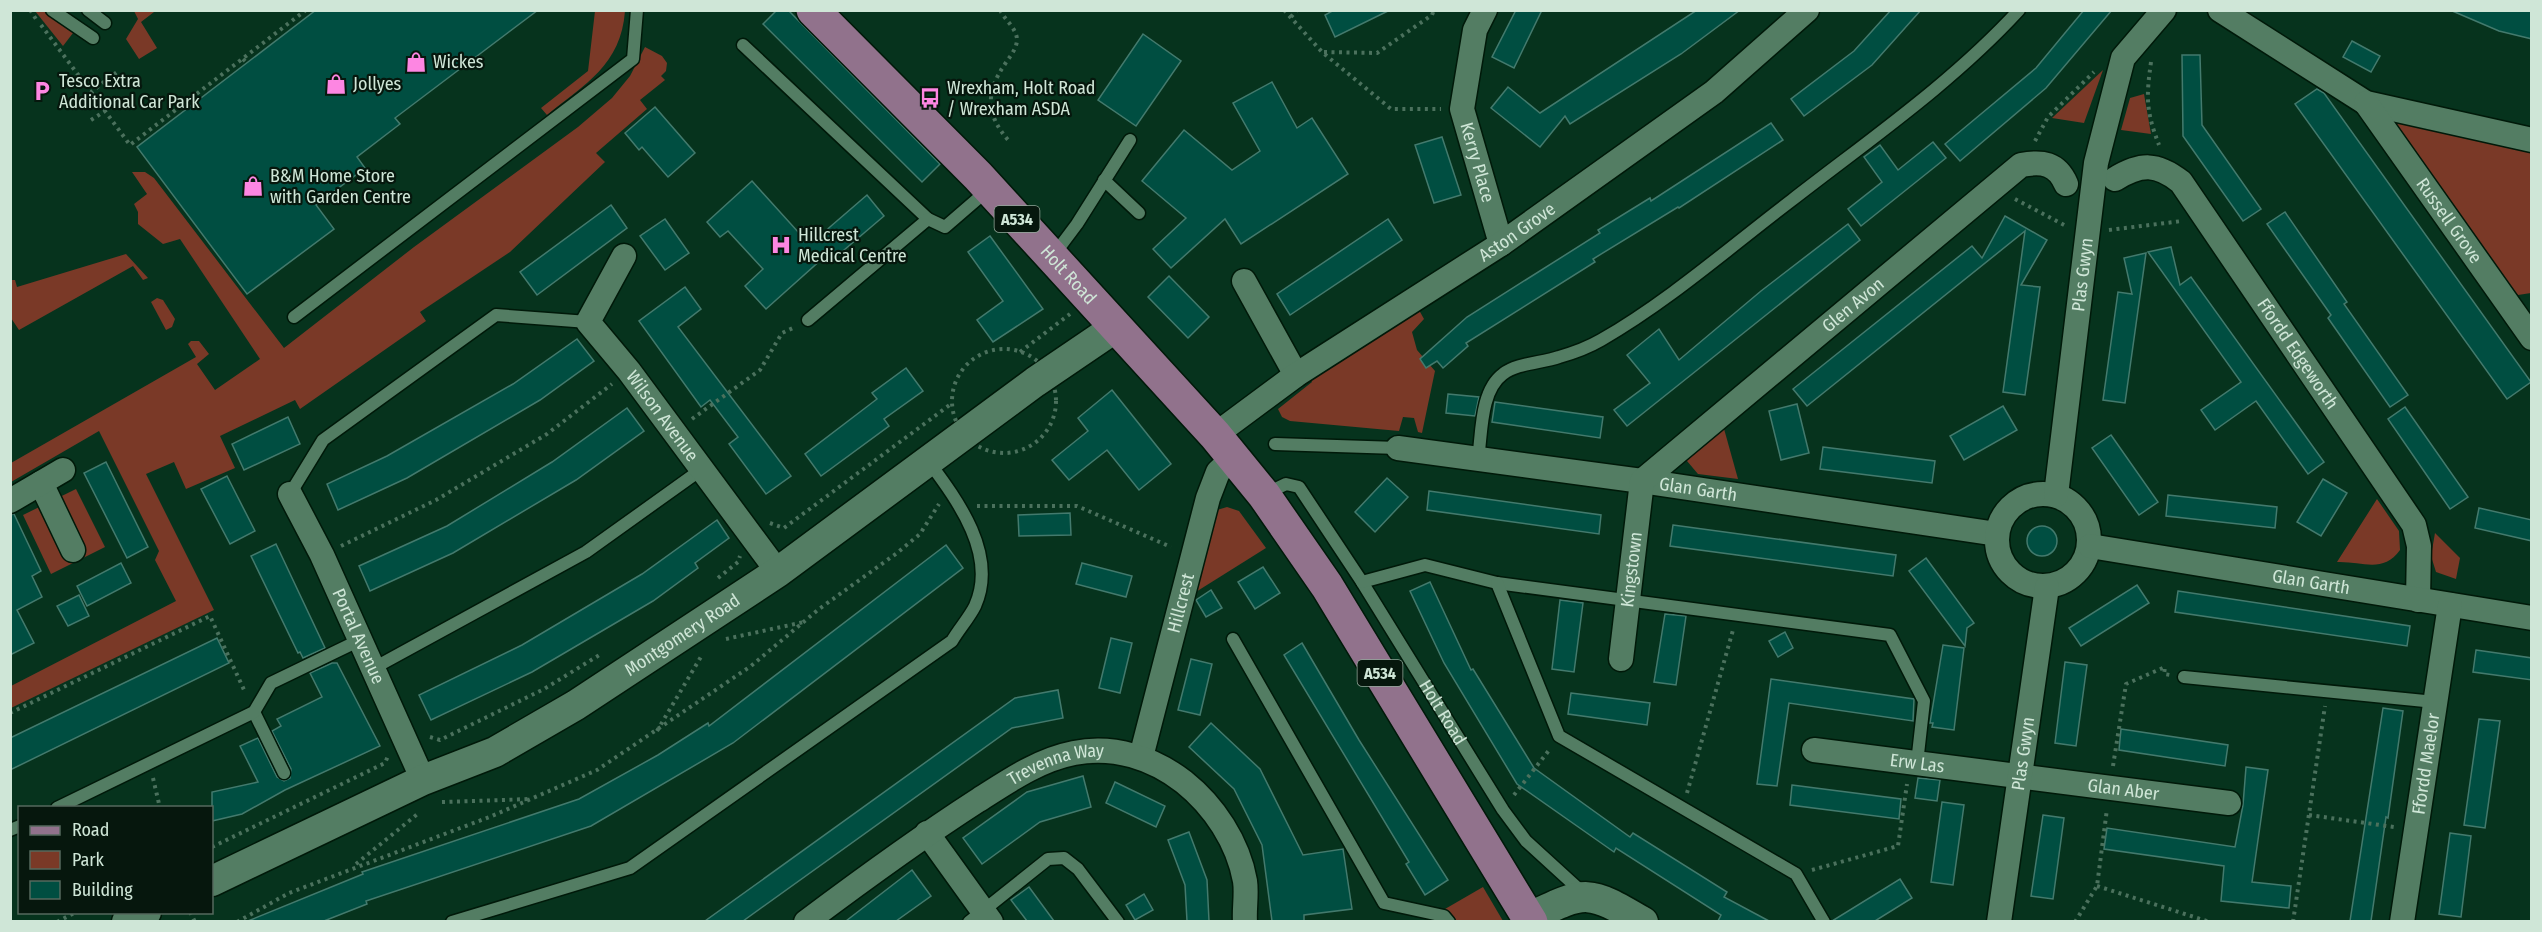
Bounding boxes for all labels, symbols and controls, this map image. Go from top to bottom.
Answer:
shop icon: Wickes [404,50,428,74]
place label: Wickes [433,51,484,73]
place label: Tesco Extra Additional Car Park [59,70,200,113]
shop icon: Jollyes [324,72,348,96]
place label: Jollyes [353,73,402,95]
place label: Wrexham, Holt Road / Wrexham ASDA [947,77,1095,120]
parking icon: Tesco Extra Additional Car Park [30,79,54,103]
bus stop icon: Wrexham, Holt Road / Wrexham ASDA [918,86,942,110]
street label: Kerry Place [1455,120,1499,205]
place label: B&M Home Store with Garden Centre [270,165,411,208]
shop icon: B&M Home Store with Garden Centre [241,174,265,198]
street label: Russell Grove [2411,174,2487,268]
street label: Aston Grove [1475,198,1560,266]
road number: A534 [994,206,1040,232]
place label: Hillcrest Medical Centre [798,224,907,267]
hospital icon: Hillcrest Medical Centre [769,233,793,257]
street label: Plas Gwyn [2067,236,2098,313]
street label: Holt Road [1036,241,1101,309]
street label: Glen Avon [1818,273,1889,337]
street label: Ffordd Edgeworth [2252,294,2343,414]
street label: Wilson Avenue [621,366,703,466]
street label: Glan Garth [1658,473,1739,506]
street label: Kingstown [1616,531,1647,609]
street label: Glan Garth [2271,565,2352,599]
street label: Hillcrest [1163,571,1199,635]
street label: Portal Avenue [328,585,389,688]
street label: Montgomery Road [620,589,744,681]
road number: A534 [1358,660,1402,686]
street label: Holt Road [1414,676,1471,749]
street label: Ffordd Maelor [2407,711,2445,816]
street label: Plas Gwyn [2007,715,2039,792]
street label: Trevenna Way [1004,740,1104,790]
street label: Erw Las [1889,749,1946,778]
street label: Glan Aber [2086,774,2161,805]
legend [18,806,213,914]
text: Road [72,819,109,841]
text: Park [72,849,105,871]
text: Building [72,879,133,901]

